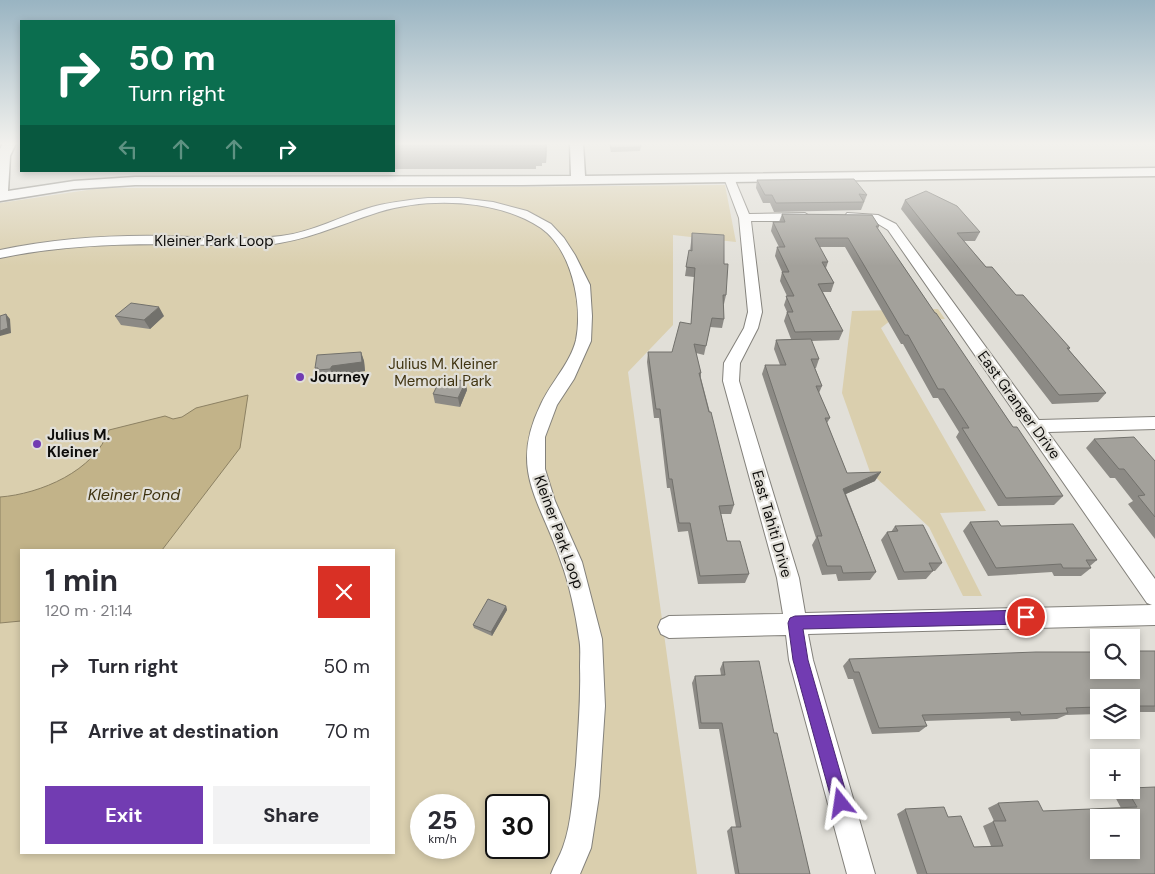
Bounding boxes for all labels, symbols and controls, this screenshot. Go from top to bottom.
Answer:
text: 50 m [128,35,216,81]
icon: right [45,40,110,105]
text: Turn right [128,79,225,108]
icon: left [114,135,142,163]
icon: ahead [167,135,195,163]
icon: ahead [220,135,248,163]
icon: right [273,135,301,163]
street label: Kleiner Park Loop [154,231,274,251]
street label: East Granger Drive [973,347,1065,463]
park label: Julius M. Kleiner Memorial Park [388,354,498,391]
place label: Journey [310,367,370,387]
marker: Journey [294,371,306,383]
place label: Julius M. Kleiner [47,425,111,462]
marker: Julius M. Kleiner [31,438,43,450]
street label: East Tahiti Drive [747,468,797,580]
street label: Kleiner Park Loop [529,473,589,591]
water label: Kleiner Pond [88,484,181,505]
text: 1 min [45,561,118,600]
button: close [318,566,370,618]
pin [1005,596,1047,638]
text: 120 m · 21:14 [45,600,132,621]
icon: arrive [1012,603,1040,631]
map controls [1090,629,1140,859]
button: search [1090,629,1140,679]
icon: right [45,653,73,681]
text: Turn right [88,654,178,679]
text: 50 m [323,654,370,679]
button: layers [1090,689,1140,739]
icon: arrive [45,718,73,746]
text: Arrive at destination [88,719,279,744]
text: 70 m [325,719,370,744]
button: + [1090,749,1140,799]
position arrow [814,776,866,828]
button: Exit [45,786,203,844]
button: Share [213,786,370,844]
speed limit sign: 30 [485,794,550,859]
text: 25 [428,804,457,837]
button: − [1090,809,1140,859]
text: km/h [428,831,457,847]

